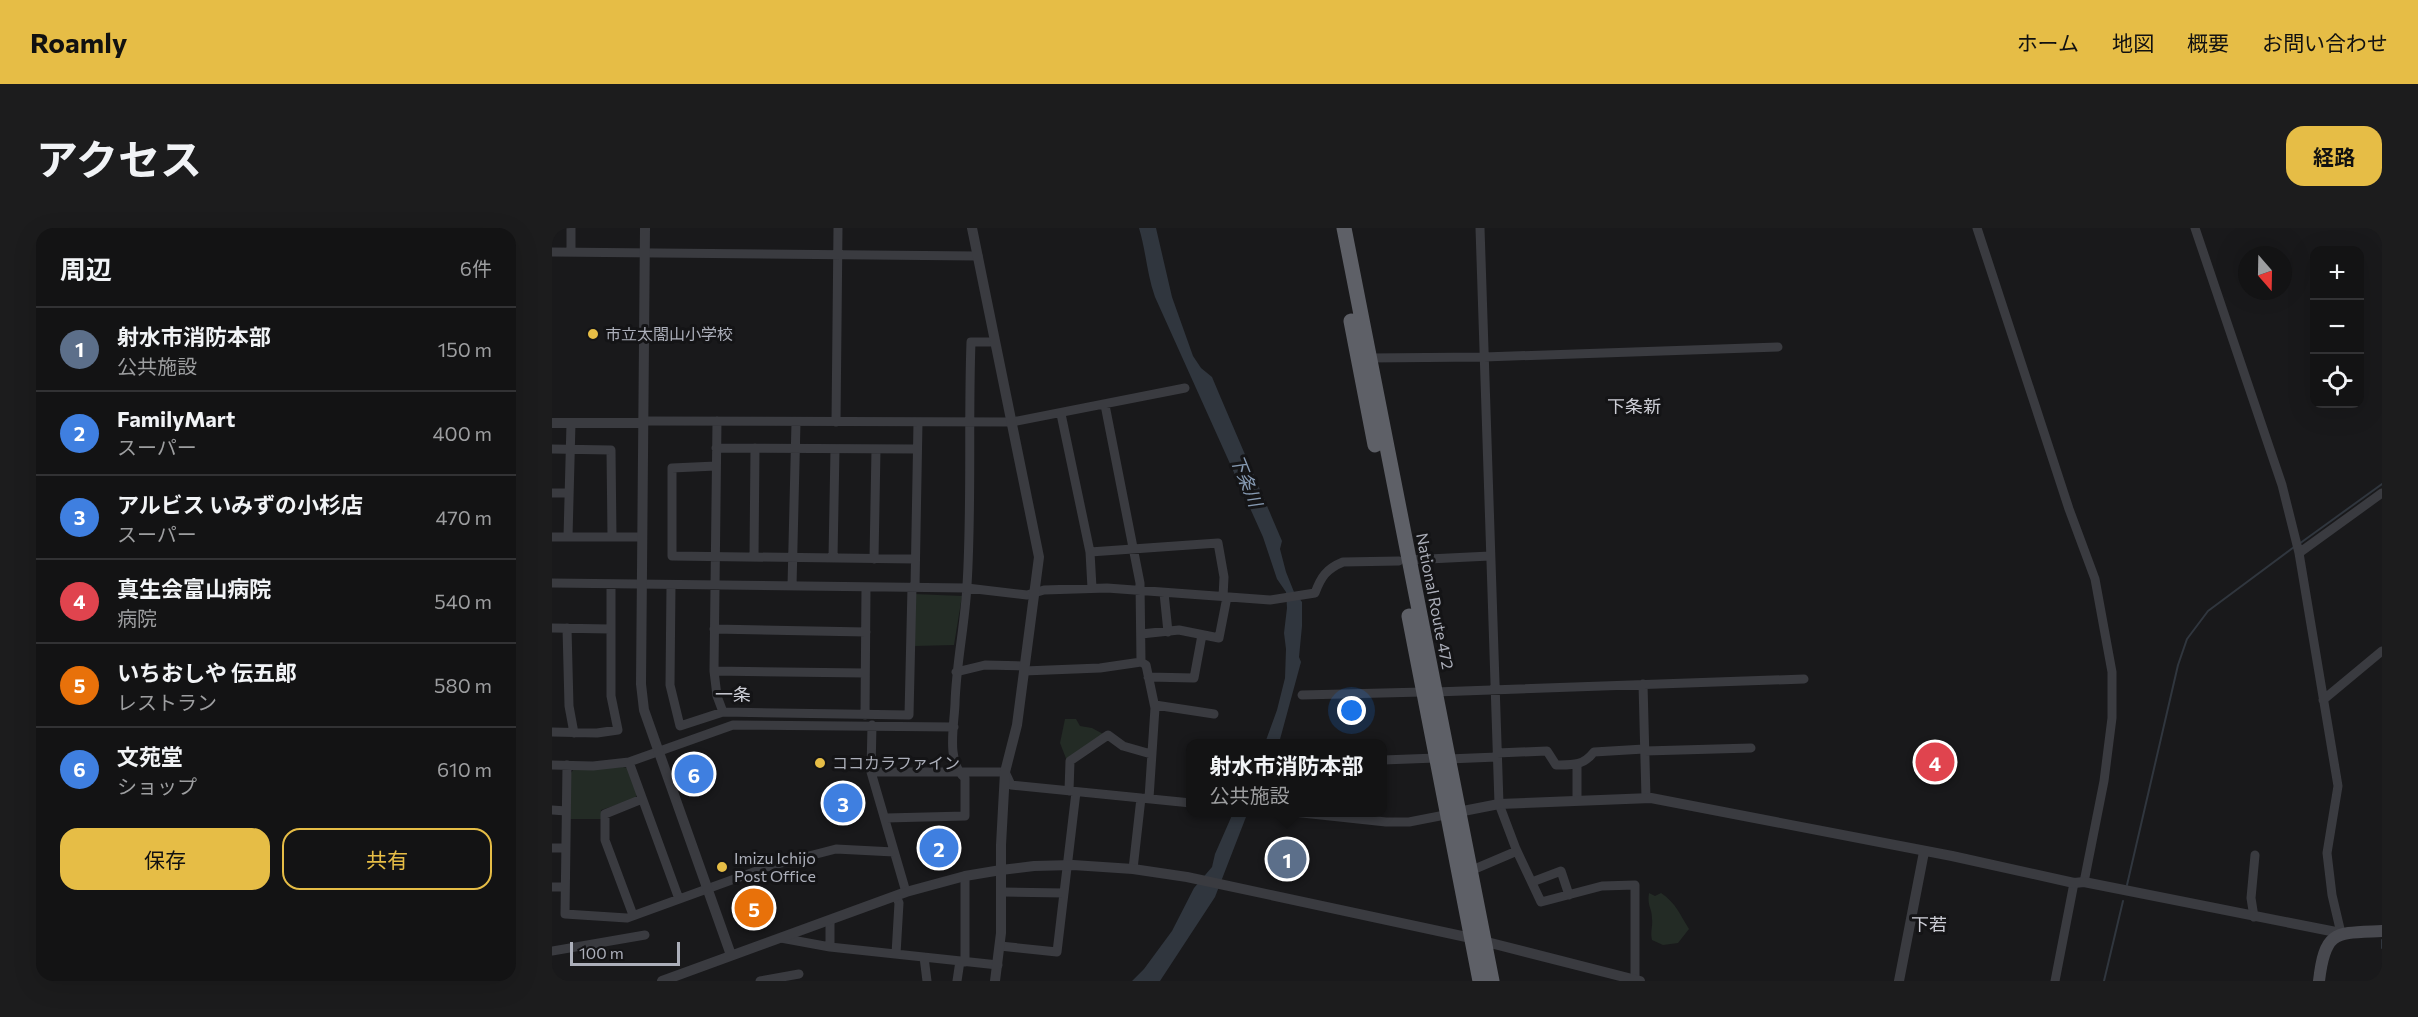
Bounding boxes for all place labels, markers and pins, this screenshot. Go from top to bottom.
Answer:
place label: 市立太閤山小学校 [605,324,733,343]
marker: 市立太閤山小学校 [586,327,600,341]
pin: 4 [1916,740,1954,784]
pin: 6 [674,752,714,796]
place label: ココカラファイン [832,753,960,772]
marker: ココカラファイン [813,756,827,770]
pin: 3 [824,780,862,826]
pin: 2 [920,826,958,870]
pin: 1 [1268,836,1306,882]
place label: Imizu Ichijo Post Office [734,848,816,885]
marker: Imizu Ichijo Post Office [715,860,729,874]
pin: 5 [734,886,774,930]

